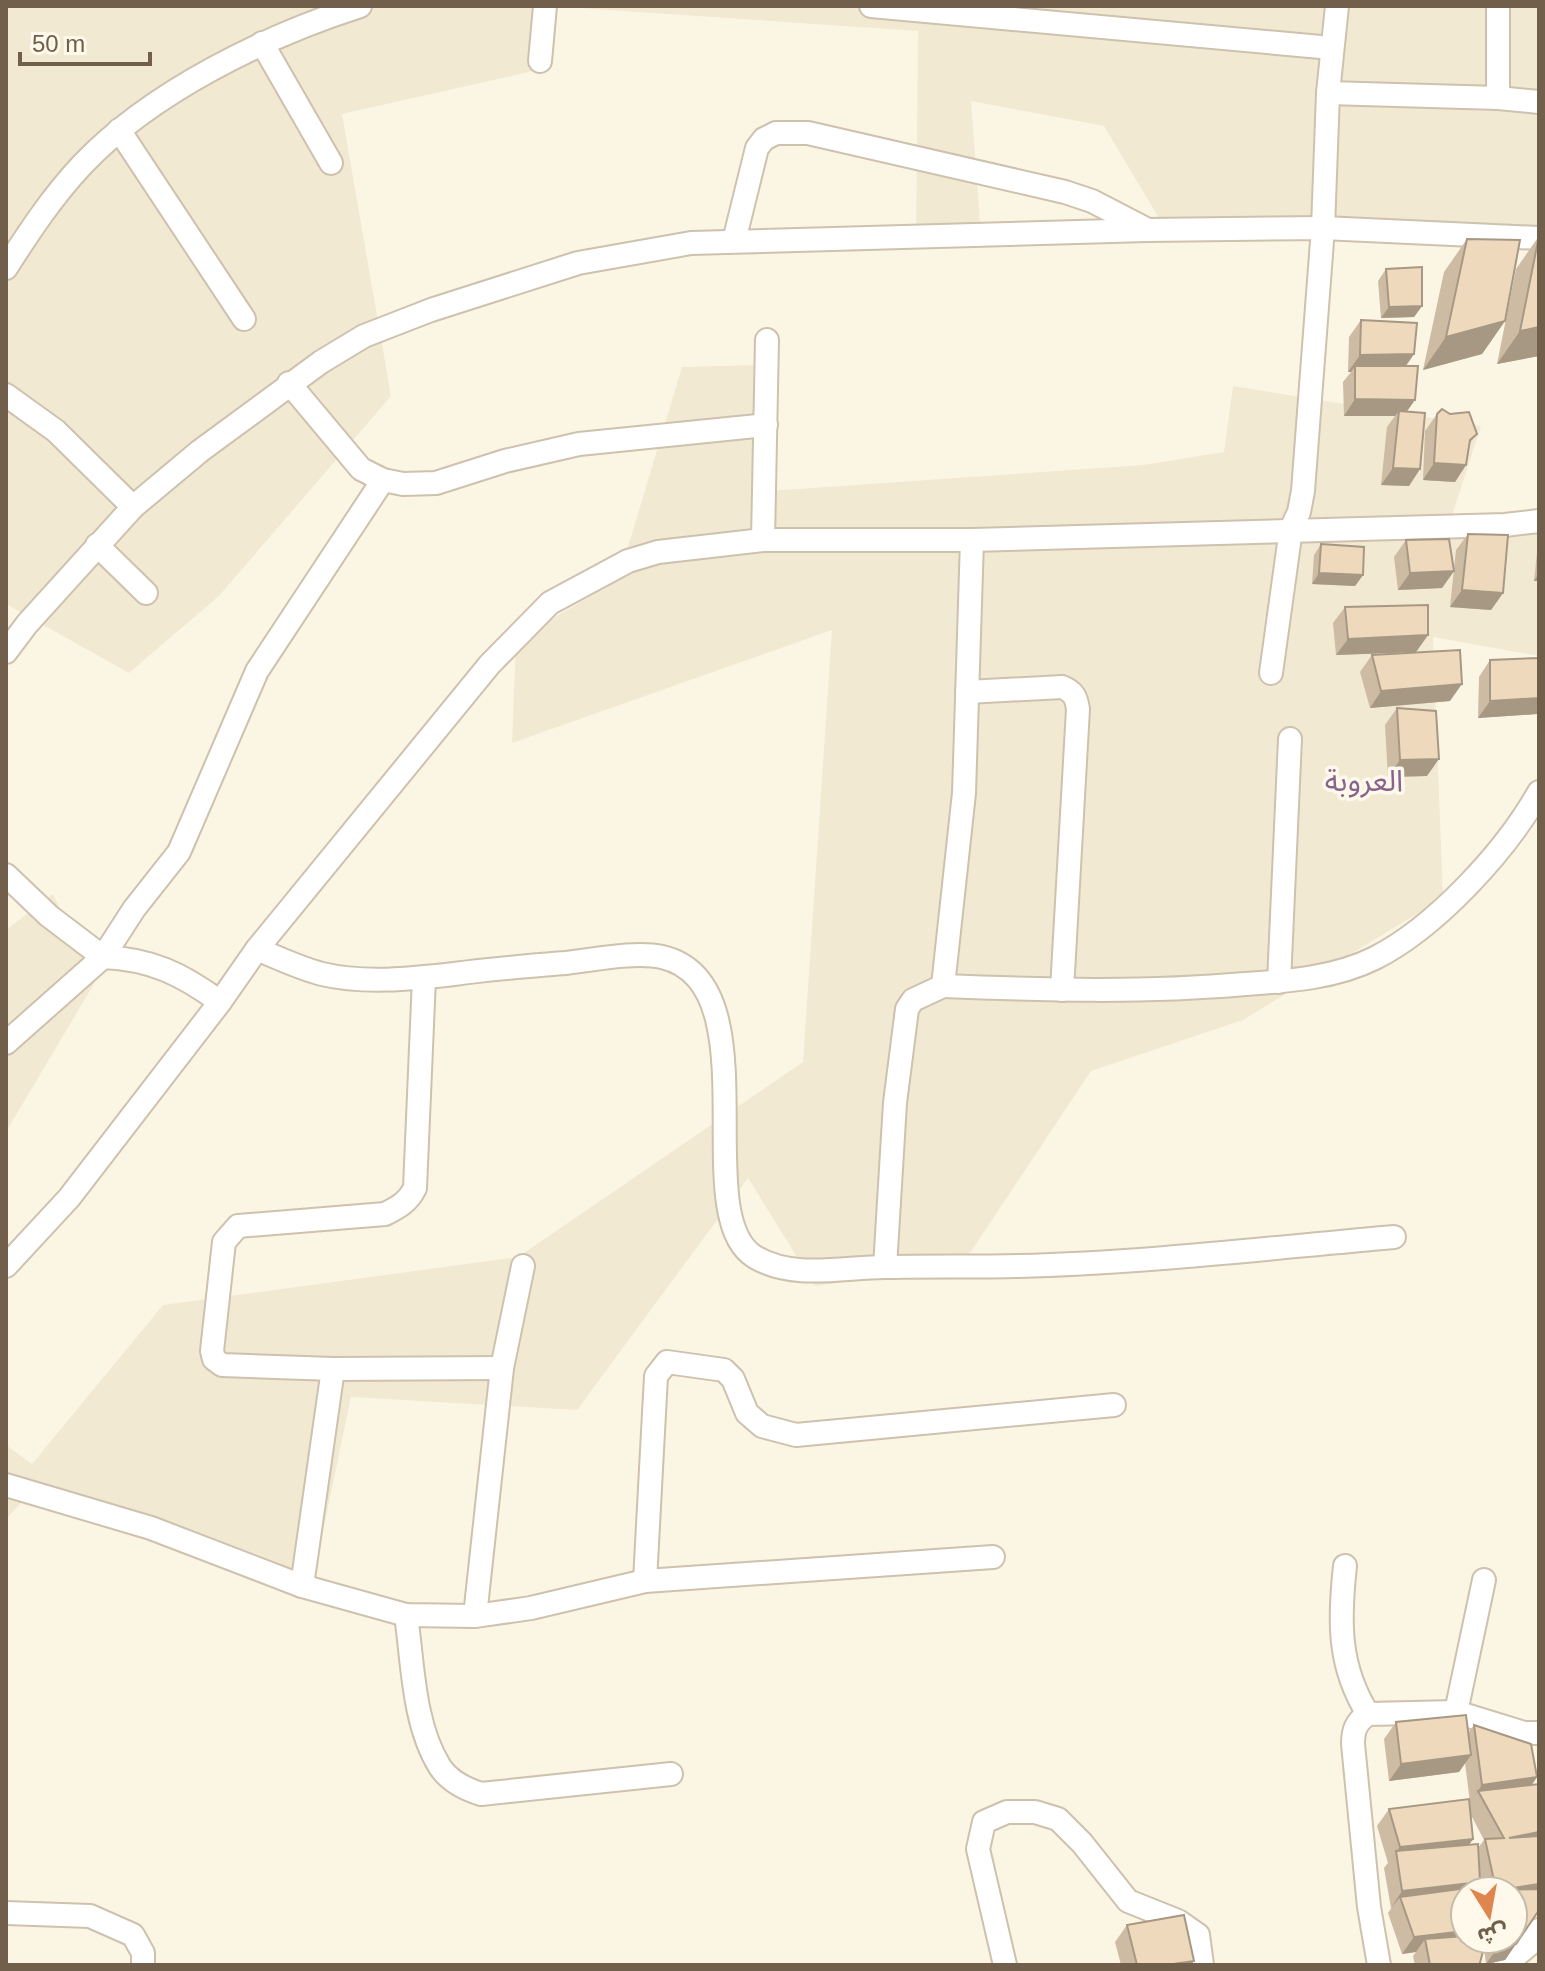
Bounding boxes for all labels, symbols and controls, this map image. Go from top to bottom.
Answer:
scale bar [20,16,150,66]
text: 50 m [32,30,85,57]
district label: العروبة [1325,764,1403,798]
north arrow [1449,1875,1529,1955]
text: ش [1476,1919,1510,1949]

